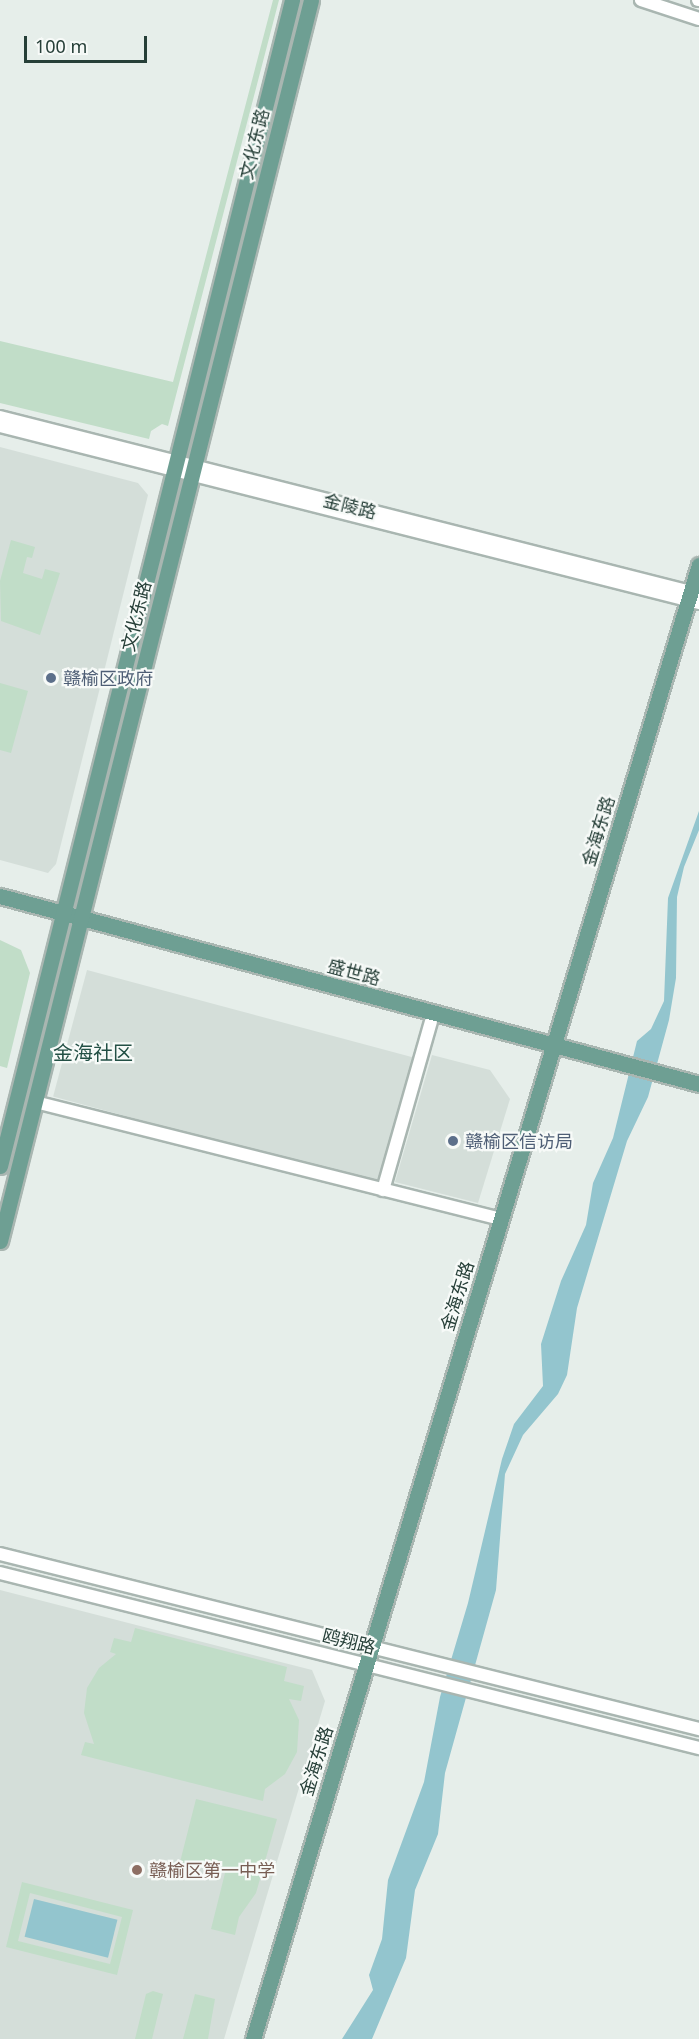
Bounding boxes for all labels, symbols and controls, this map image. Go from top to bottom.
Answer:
scale bar [27,24,150,62]
text: 100 m [35,34,87,58]
street label: 文化东路 [235,106,273,182]
street label: 金陵路 [321,489,379,523]
street label: 文化东路 [117,578,155,654]
place label: 赣榆区政府 [63,667,153,689]
marker: 赣榆区政府 [44,671,58,685]
street label: 金海东路 [577,793,619,869]
street label: 盛世路 [325,955,383,989]
district label: 金海社区 [53,1040,133,1064]
place label: 赣榆区信访局 [465,1130,573,1152]
marker: 赣榆区信访局 [446,1134,460,1148]
street label: 金海东路 [436,1258,478,1334]
street label: 鸥翔路 [320,1624,378,1658]
street label: 金海东路 [295,1723,337,1799]
place label: 赣榆区第一中学 [149,1859,275,1881]
marker: 赣榆区第一中学 [130,1863,144,1877]

